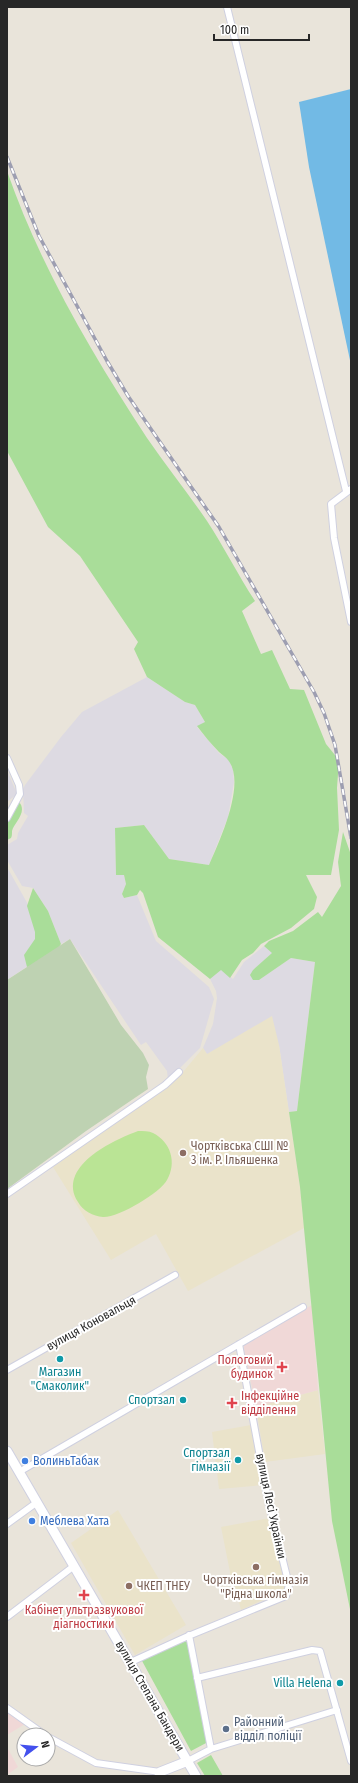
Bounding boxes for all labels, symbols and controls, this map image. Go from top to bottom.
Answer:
scale bar [214,16,309,42]
text: 100 m [220,23,249,37]
place label: Чортківська СШІ № 3 ім. Р. Ільяшенка [191,1139,288,1167]
marker: Чортківська СШІ № 3 ім. Р. Ільяшенка [178,1148,188,1158]
street label: вулиця Коновальця [44,1293,138,1353]
place label: Пологовий будинок [218,1353,273,1381]
marker: Магазин "Смаколик" [55,1354,65,1364]
marker: Пологовий будинок [276,1361,288,1373]
place label: Магазин "Смаколик" [31,1365,89,1393]
place label: Інфекційне відділення [241,1389,299,1417]
place label: Спортзал [128,1393,175,1407]
marker: Спортзал [178,1395,188,1405]
marker: Інфекційне відділення [226,1397,238,1409]
place label: Спортзал гімназії [183,1446,231,1474]
street label: вулиця Лесі Українки [253,1452,289,1560]
place label: ВолиньТабак [33,1454,99,1468]
marker: Спортзал гімназії [233,1455,243,1465]
marker: ВолиньТабак [20,1456,30,1466]
place label: Меблева Хата [40,1514,109,1528]
marker: Меблева Хата [27,1516,37,1526]
marker: Чортківська гімназія "Рідна школа" [251,1562,261,1572]
place label: Чортківська гімназія "Рідна школа" [204,1573,308,1601]
place label: ЧКЕП ТНЕУ [137,1579,190,1593]
marker: ЧКЕП ТНЕУ [124,1581,134,1591]
marker: Кабінет ультразвукової діагностики [78,1589,90,1601]
place label: Кабінет ультразвукової діагностики [25,1603,144,1631]
street label: вулиця Степана Бандери [113,1638,187,1754]
place label: Villa Helena [273,1676,332,1690]
marker: Villa Helena [335,1678,345,1688]
place label: Районний відділ поліції [234,1715,303,1743]
marker: Районний відділ поліції [221,1724,231,1734]
north arrow [16,1727,56,1767]
text: N [38,1739,52,1749]

